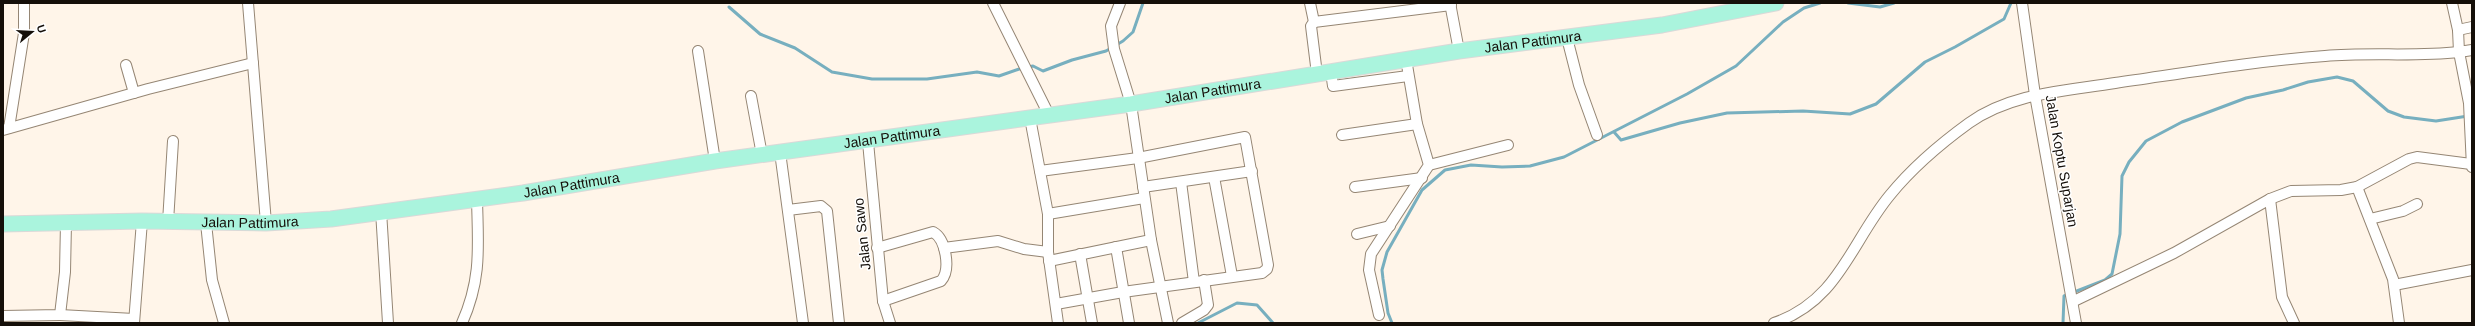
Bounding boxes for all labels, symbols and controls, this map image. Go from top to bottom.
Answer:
north arrow [12,12,52,52]
text: U [35,23,48,35]
street label: Jalan Pattimura [1483,27,1582,56]
street label: Jalan Pattimura [1163,75,1262,106]
street label: Jalan Koptu Suparjan [2042,94,2082,228]
street label: Jalan Pattimura [842,122,941,151]
street label: Jalan Pattimura [522,169,621,201]
street label: Jalan Sawo [850,197,874,271]
street label: Jalan Pattimura [201,213,299,231]

